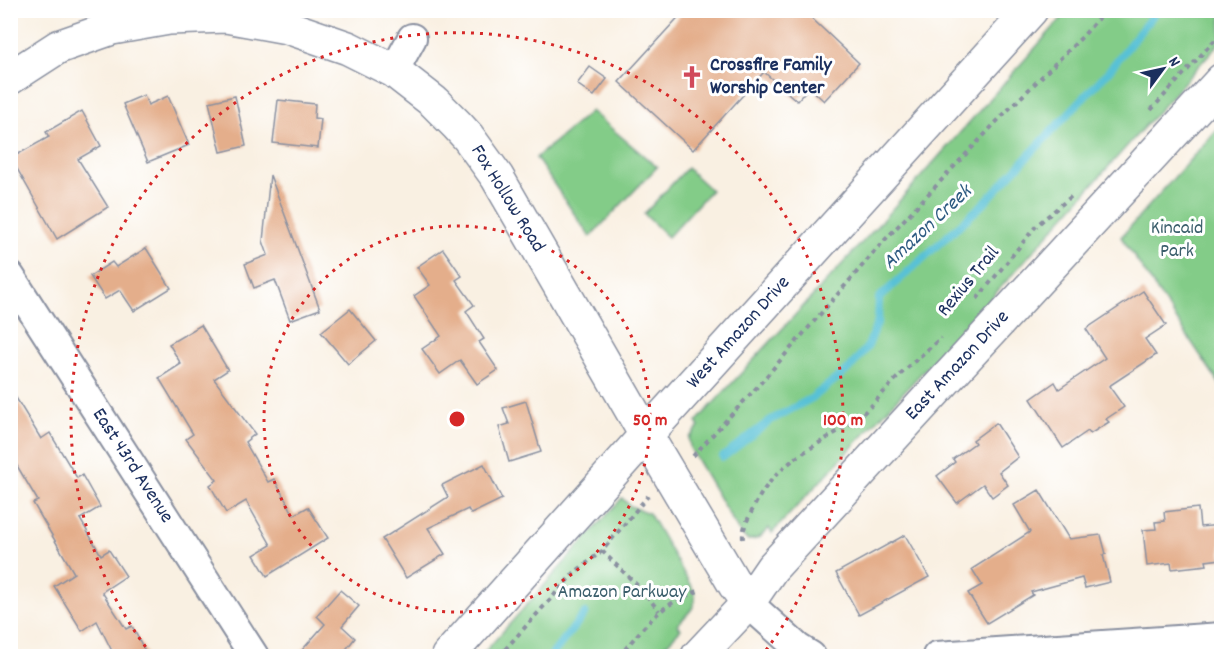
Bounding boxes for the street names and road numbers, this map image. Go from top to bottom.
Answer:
street label: Fox Hollow Road [463,140,551,258]
street label: Rexius Trail [931,240,1007,323]
street label: West Amazon Drive [681,270,798,396]
street label: East Amazon Drive [899,304,1017,427]
street label: East 43rd Avenue [84,403,180,529]

